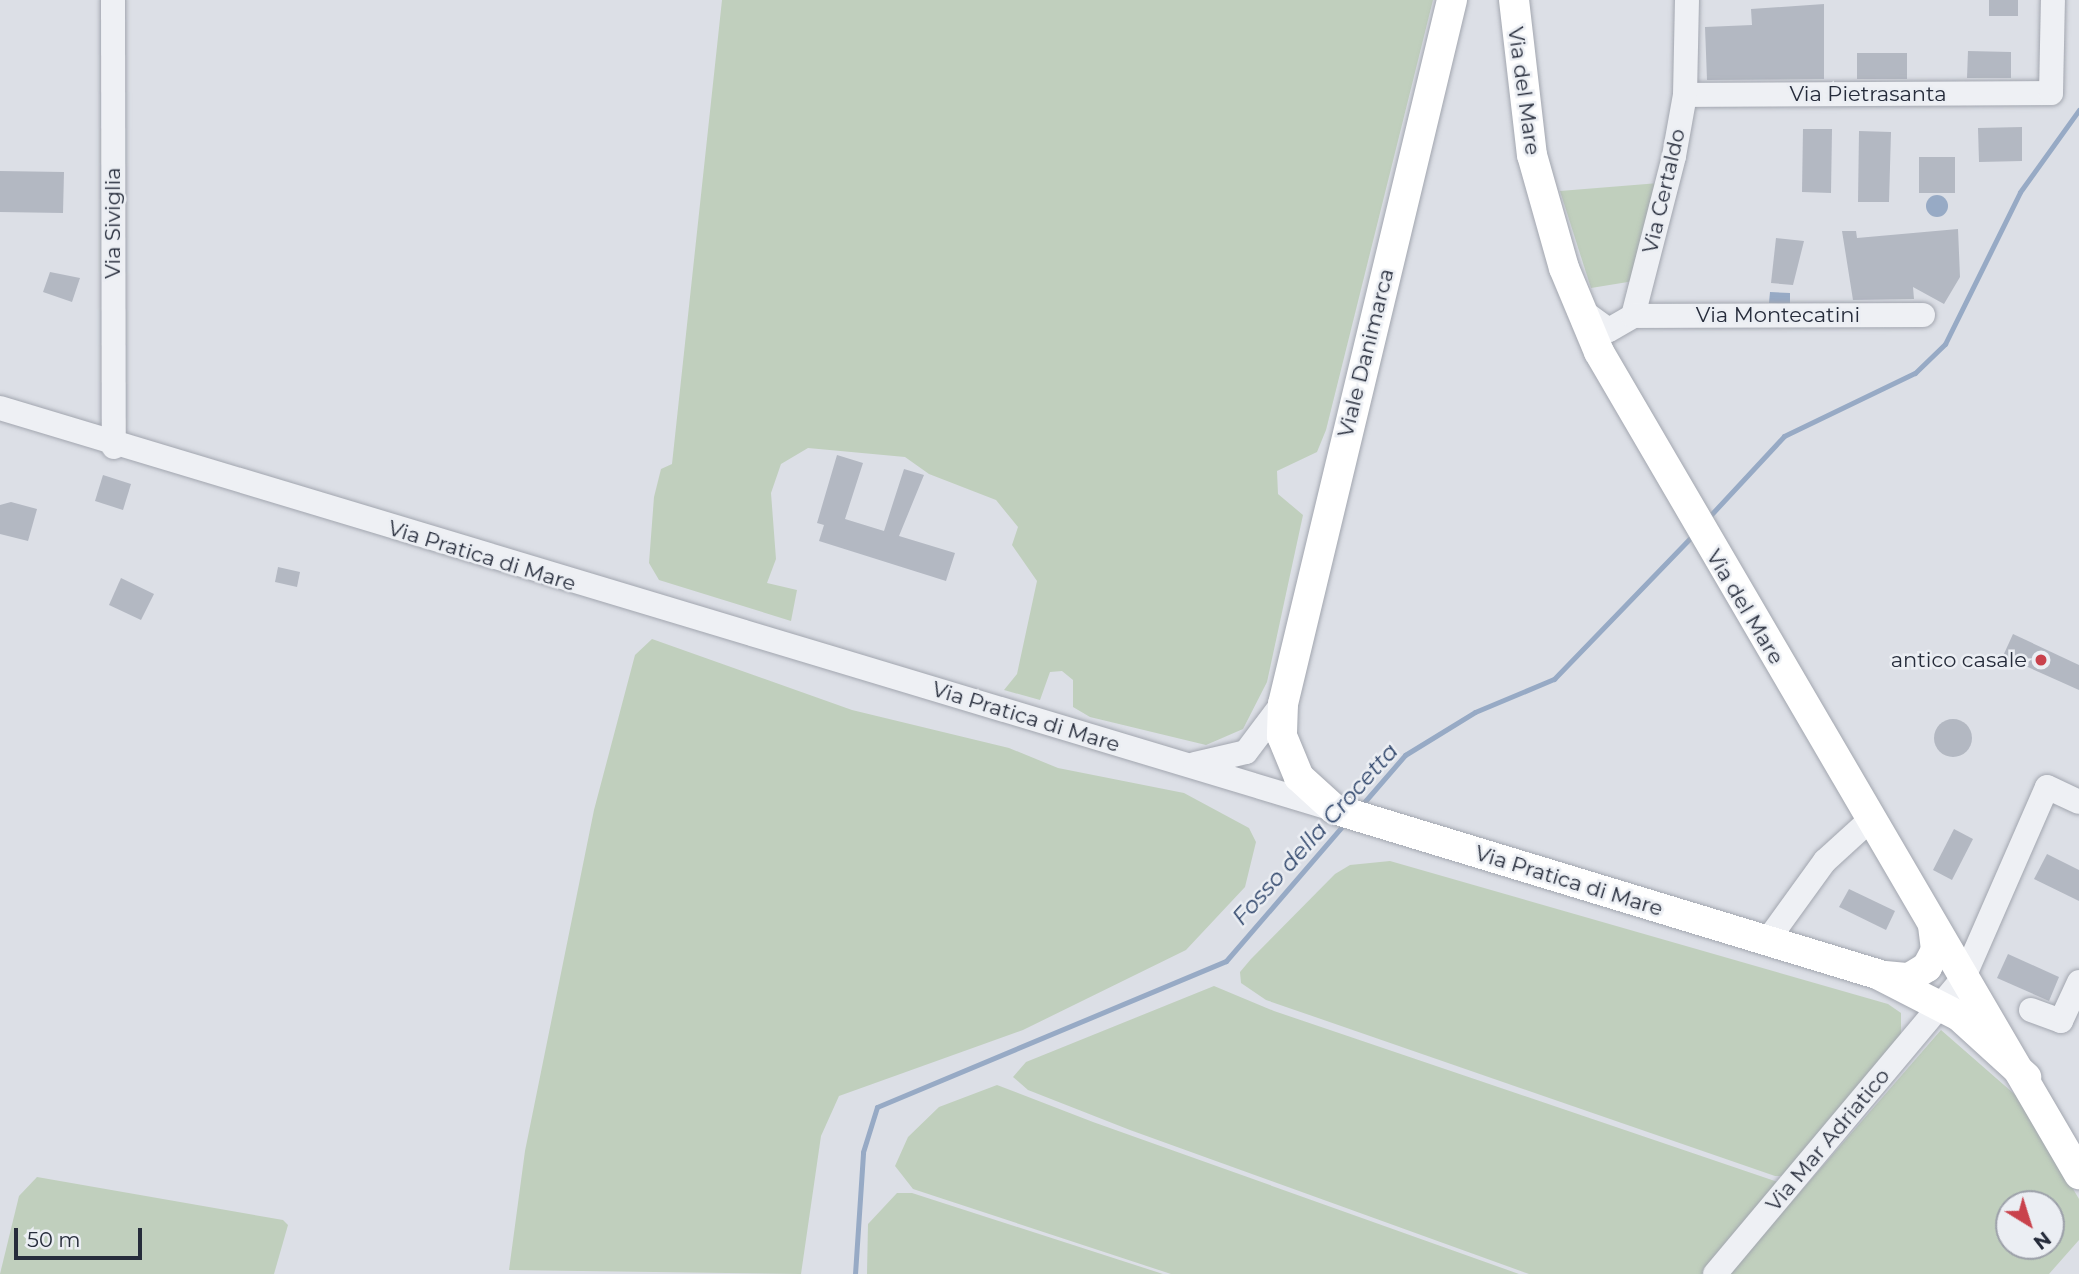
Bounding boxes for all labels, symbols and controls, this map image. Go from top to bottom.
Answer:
street label: Via del Mare [1503,25,1545,157]
street label: Via Pietrasanta [1789,81,1947,107]
street label: Via Certaldo [1637,126,1691,256]
street label: Via Siviglia [100,167,126,279]
street label: Viale Danimarca [1333,266,1399,440]
street label: Via Montecatini [1696,302,1860,328]
street label: Via Pratica di Mare [385,515,579,597]
street label: Via del Mare [1701,545,1789,669]
place label: antico casale [1891,647,2027,673]
marker: antico casale [2033,652,2049,668]
street label: Via Pratica di Mare [929,676,1123,758]
water label: Fosso della Crocetta [1226,737,1404,931]
street label: Via Pratica di Mare [1472,840,1666,922]
street label: Via Mar Adriatico [1761,1063,1895,1217]
north arrow [1995,1190,2065,1260]
scale bar [18,1214,145,1258]
text: 50 m [27,1227,81,1252]
text: N [2029,1227,2055,1254]

